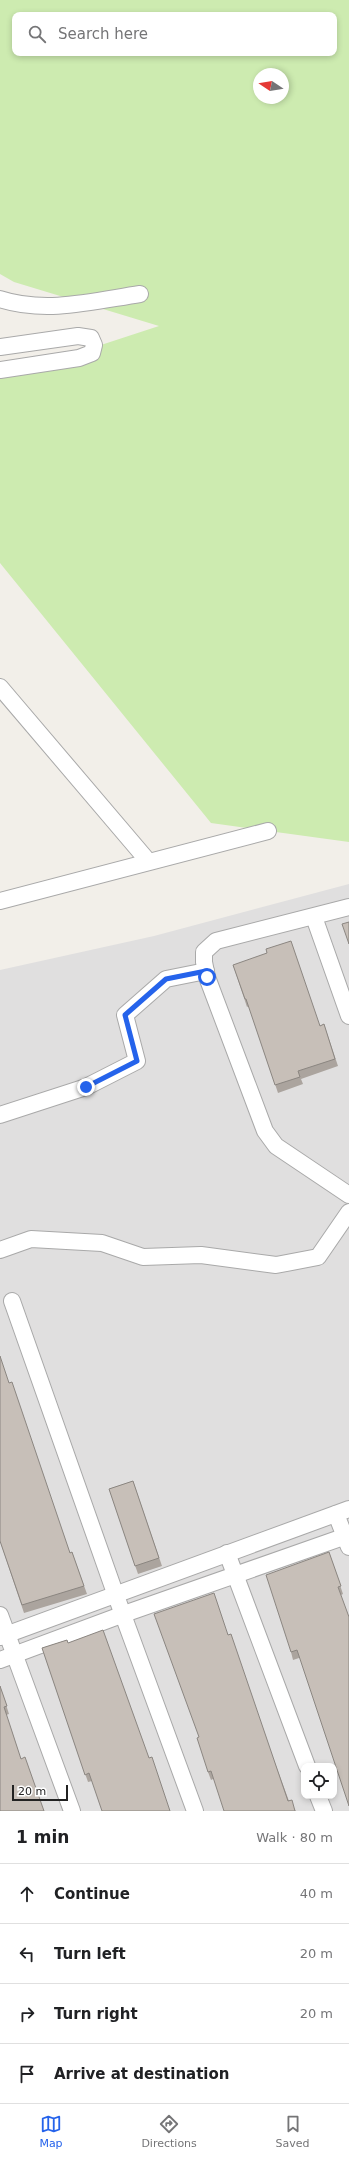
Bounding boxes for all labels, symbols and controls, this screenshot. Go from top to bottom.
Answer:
search box [12,12,337,56]
icon: search [26,23,48,45]
text: Search here [58,25,148,43]
north arrow [253,68,289,104]
route start [198,968,216,986]
route end [77,1078,95,1096]
map controls [301,1763,337,1799]
button: locate [301,1763,337,1799]
scale bar [12,1783,68,1802]
text: 20 m [18,1785,46,1798]
text: 1 min [16,1827,69,1847]
text: Walk · 80 m [256,1830,333,1845]
icon: ahead [16,1883,38,1905]
text: Continue [54,1885,130,1903]
text: 40 m [300,1886,333,1901]
icon: left [16,1943,38,1965]
text: Turn left [54,1945,126,1963]
text: 20 m [300,1946,333,1961]
icon: right [16,2003,38,2025]
text: Turn right [54,2005,138,2023]
text: 20 m [300,2006,333,2021]
icon: arrive [16,2063,38,2085]
text: Arrive at destination [54,2065,229,2083]
tab: Map [39,2113,63,2150]
tab: Directions [141,2113,197,2150]
tab: Saved [276,2113,310,2150]

